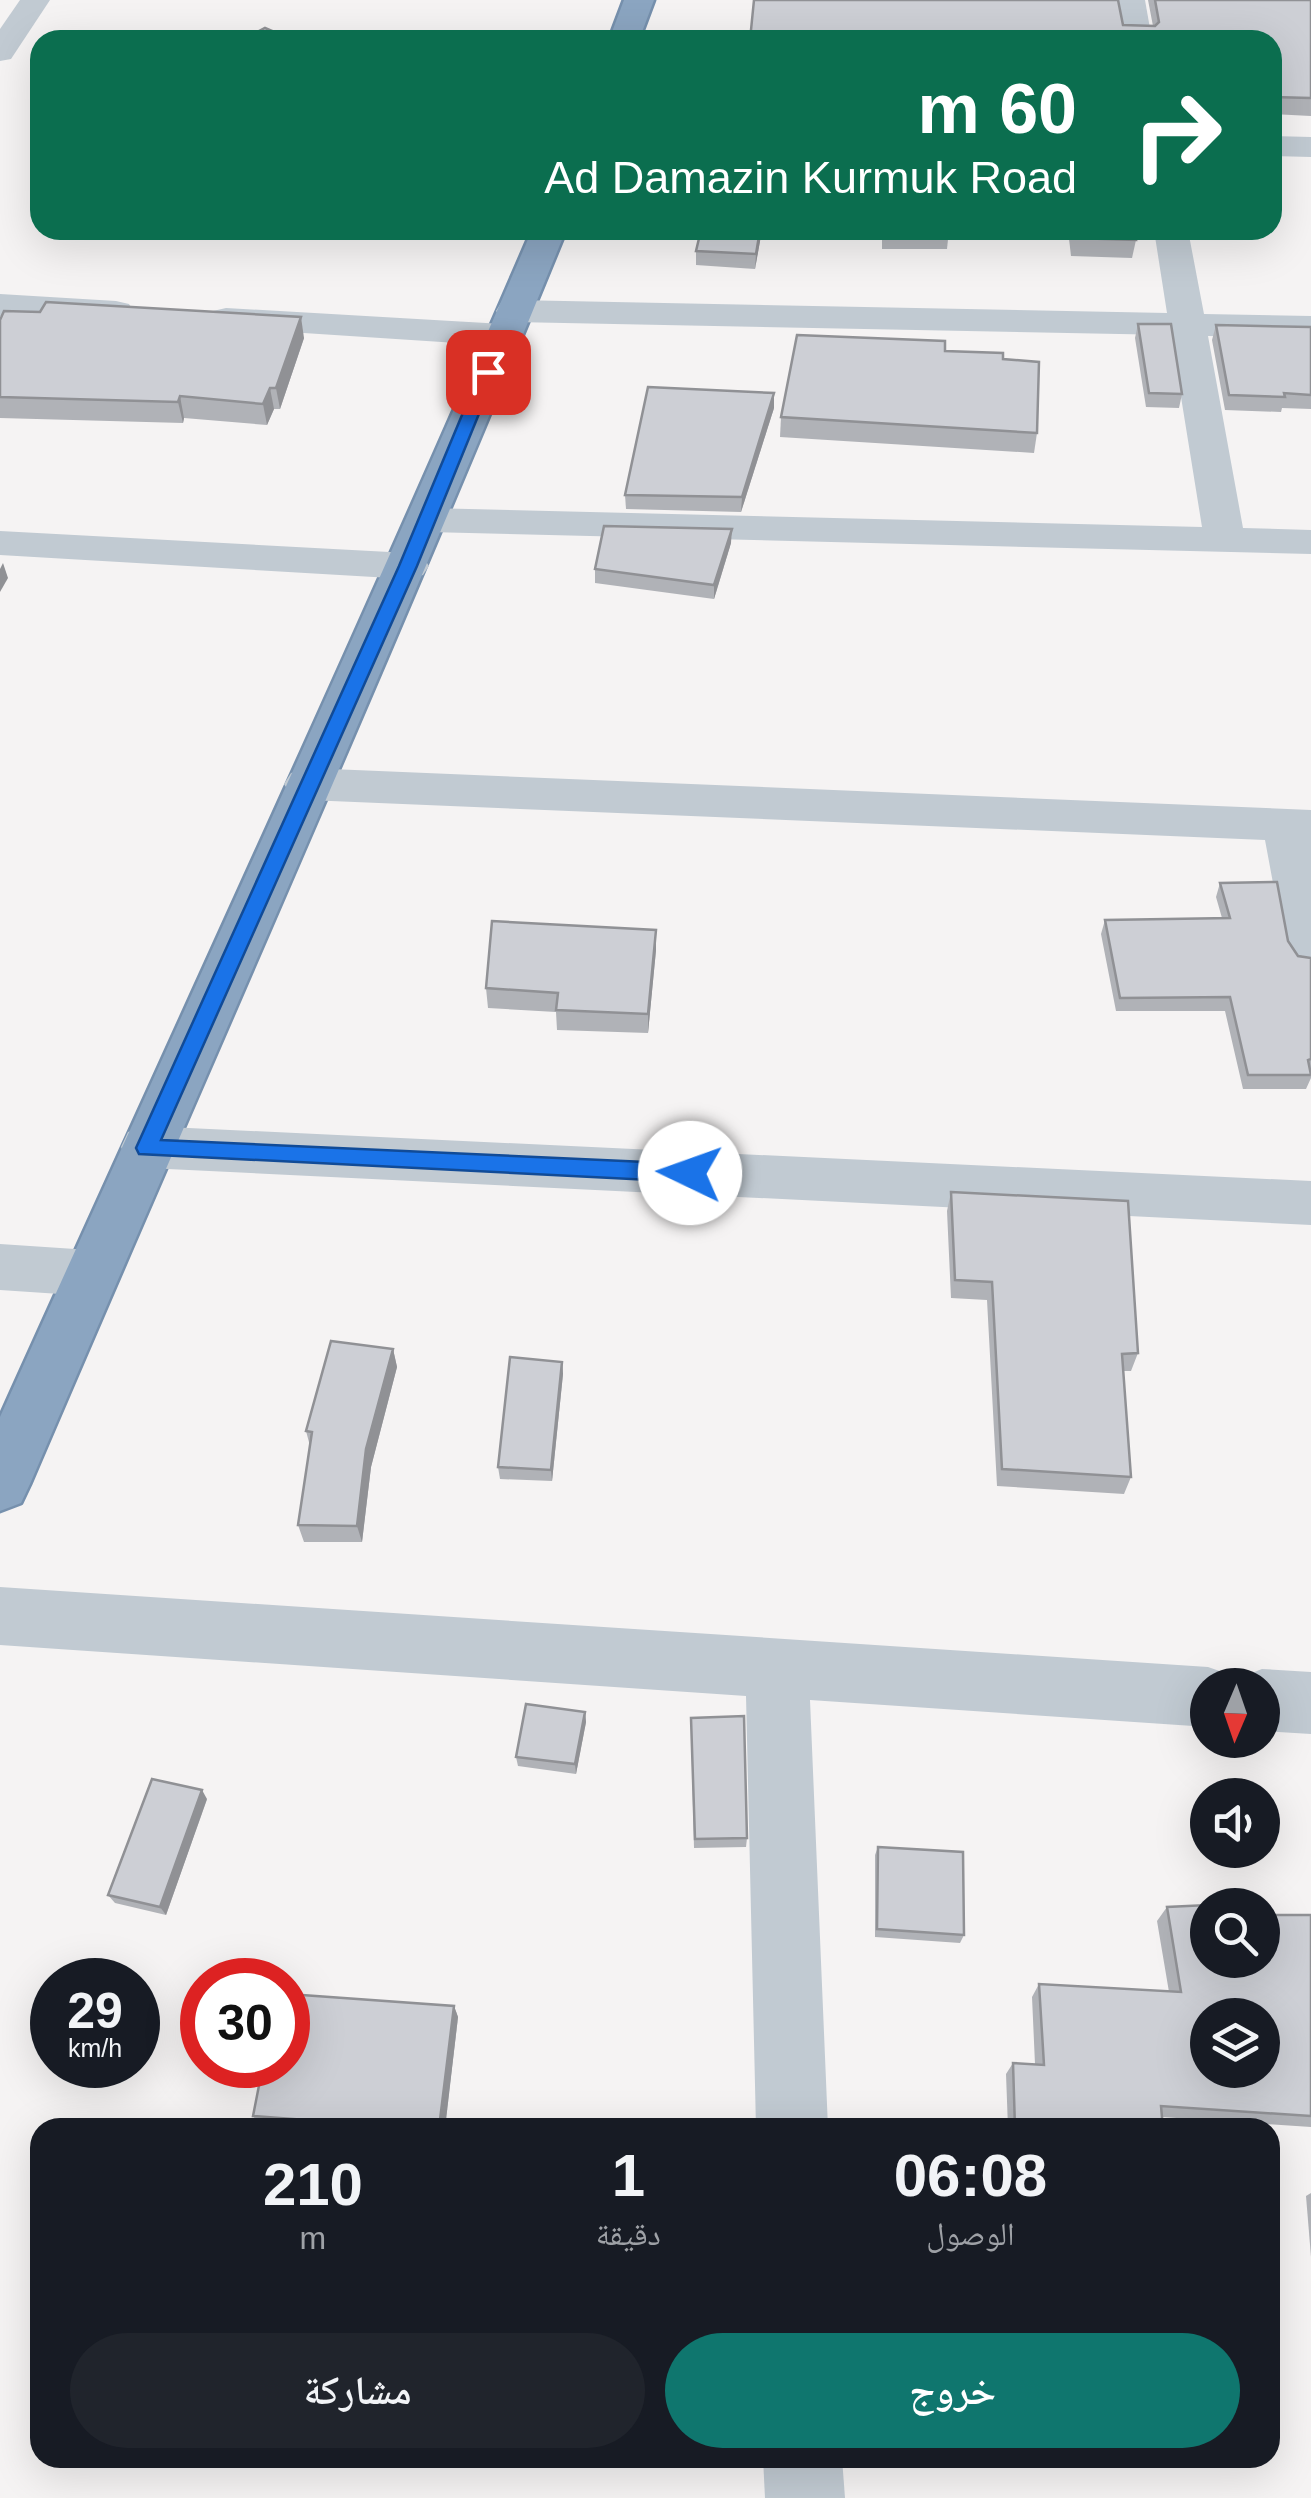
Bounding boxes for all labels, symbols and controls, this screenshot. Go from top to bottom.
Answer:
text: 60 m [917,70,1077,148]
icon: right [1112,70,1242,200]
text: Ad Damazin Kurmuk Road [544,152,1077,203]
pin [446,330,531,415]
icon: arrive [461,345,516,400]
position arrow [638,1121,742,1225]
north arrow [1190,1668,1280,1758]
map controls [1190,1668,1280,2088]
button: sound [1190,1778,1280,1868]
button: search [1190,1888,1280,1978]
speed limit sign: 30 [180,1958,310,2088]
text: 29 [67,1983,123,2039]
button: layers [1190,1998,1280,2088]
text: km/h [68,2034,122,2062]
text: 1 [612,2142,645,2209]
text: 06:08 [894,2142,1047,2209]
text: 210 [263,2151,363,2218]
text: دقيقة [596,2216,661,2252]
text: الوصول [926,2216,1015,2252]
text: m [300,2220,326,2256]
button: مشاركة [70,2333,645,2448]
button: خروج [665,2333,1240,2448]

